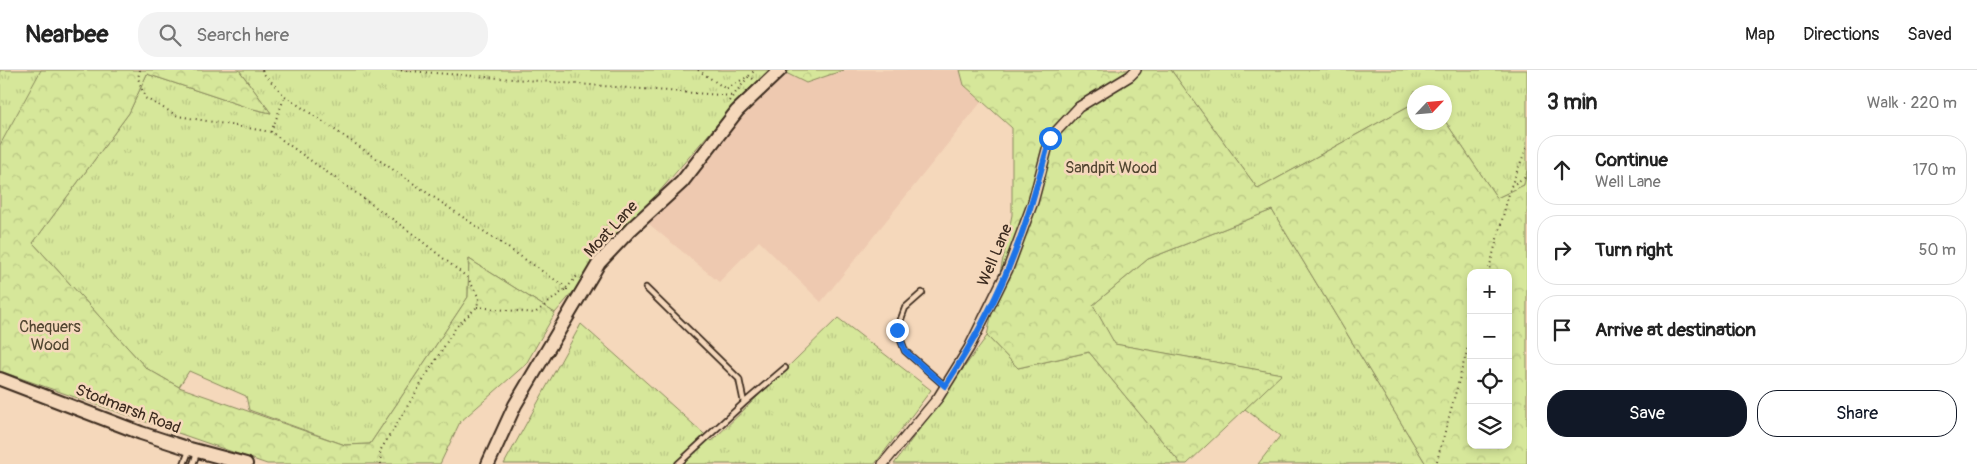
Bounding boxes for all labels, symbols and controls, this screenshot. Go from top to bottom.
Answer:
search box [138,12,488,57]
text: Nearbee [25,20,108,49]
icon: search [156,21,184,49]
text: Search here [196,23,289,47]
text: Map [1745,23,1775,46]
text: Directions [1803,23,1879,46]
text: Saved [1907,23,1952,46]
north arrow [1407,85,1452,130]
text: 3 min [1547,89,1597,116]
text: Walk · 220 m [1867,93,1957,113]
route start [1039,127,1062,150]
text: Continue [1595,148,1668,172]
icon: ahead [1548,156,1576,184]
park label: Sandpit Wood [1065,158,1157,178]
text: 170 m [1913,160,1956,180]
text: Well Lane [1595,172,1661,192]
street label: Moat Lane [580,197,642,261]
street label: Well Lane [973,221,1017,289]
icon: right [1548,236,1576,264]
text: Turn right [1595,238,1673,262]
text: 50 m [1919,240,1956,260]
map controls [1467,269,1512,449]
button: + [1467,269,1512,314]
button: − [1467,314,1512,359]
icon: arrive [1548,316,1576,344]
park label: Chequers Wood [19,317,81,355]
text: Arrive at destination [1595,318,1756,342]
route end [886,319,909,342]
button: locate [1467,359,1512,404]
street label: Stodmarsh Road [73,380,183,438]
button: Save [1547,390,1747,437]
button: Share [1757,390,1957,437]
button: layers [1467,404,1512,449]

